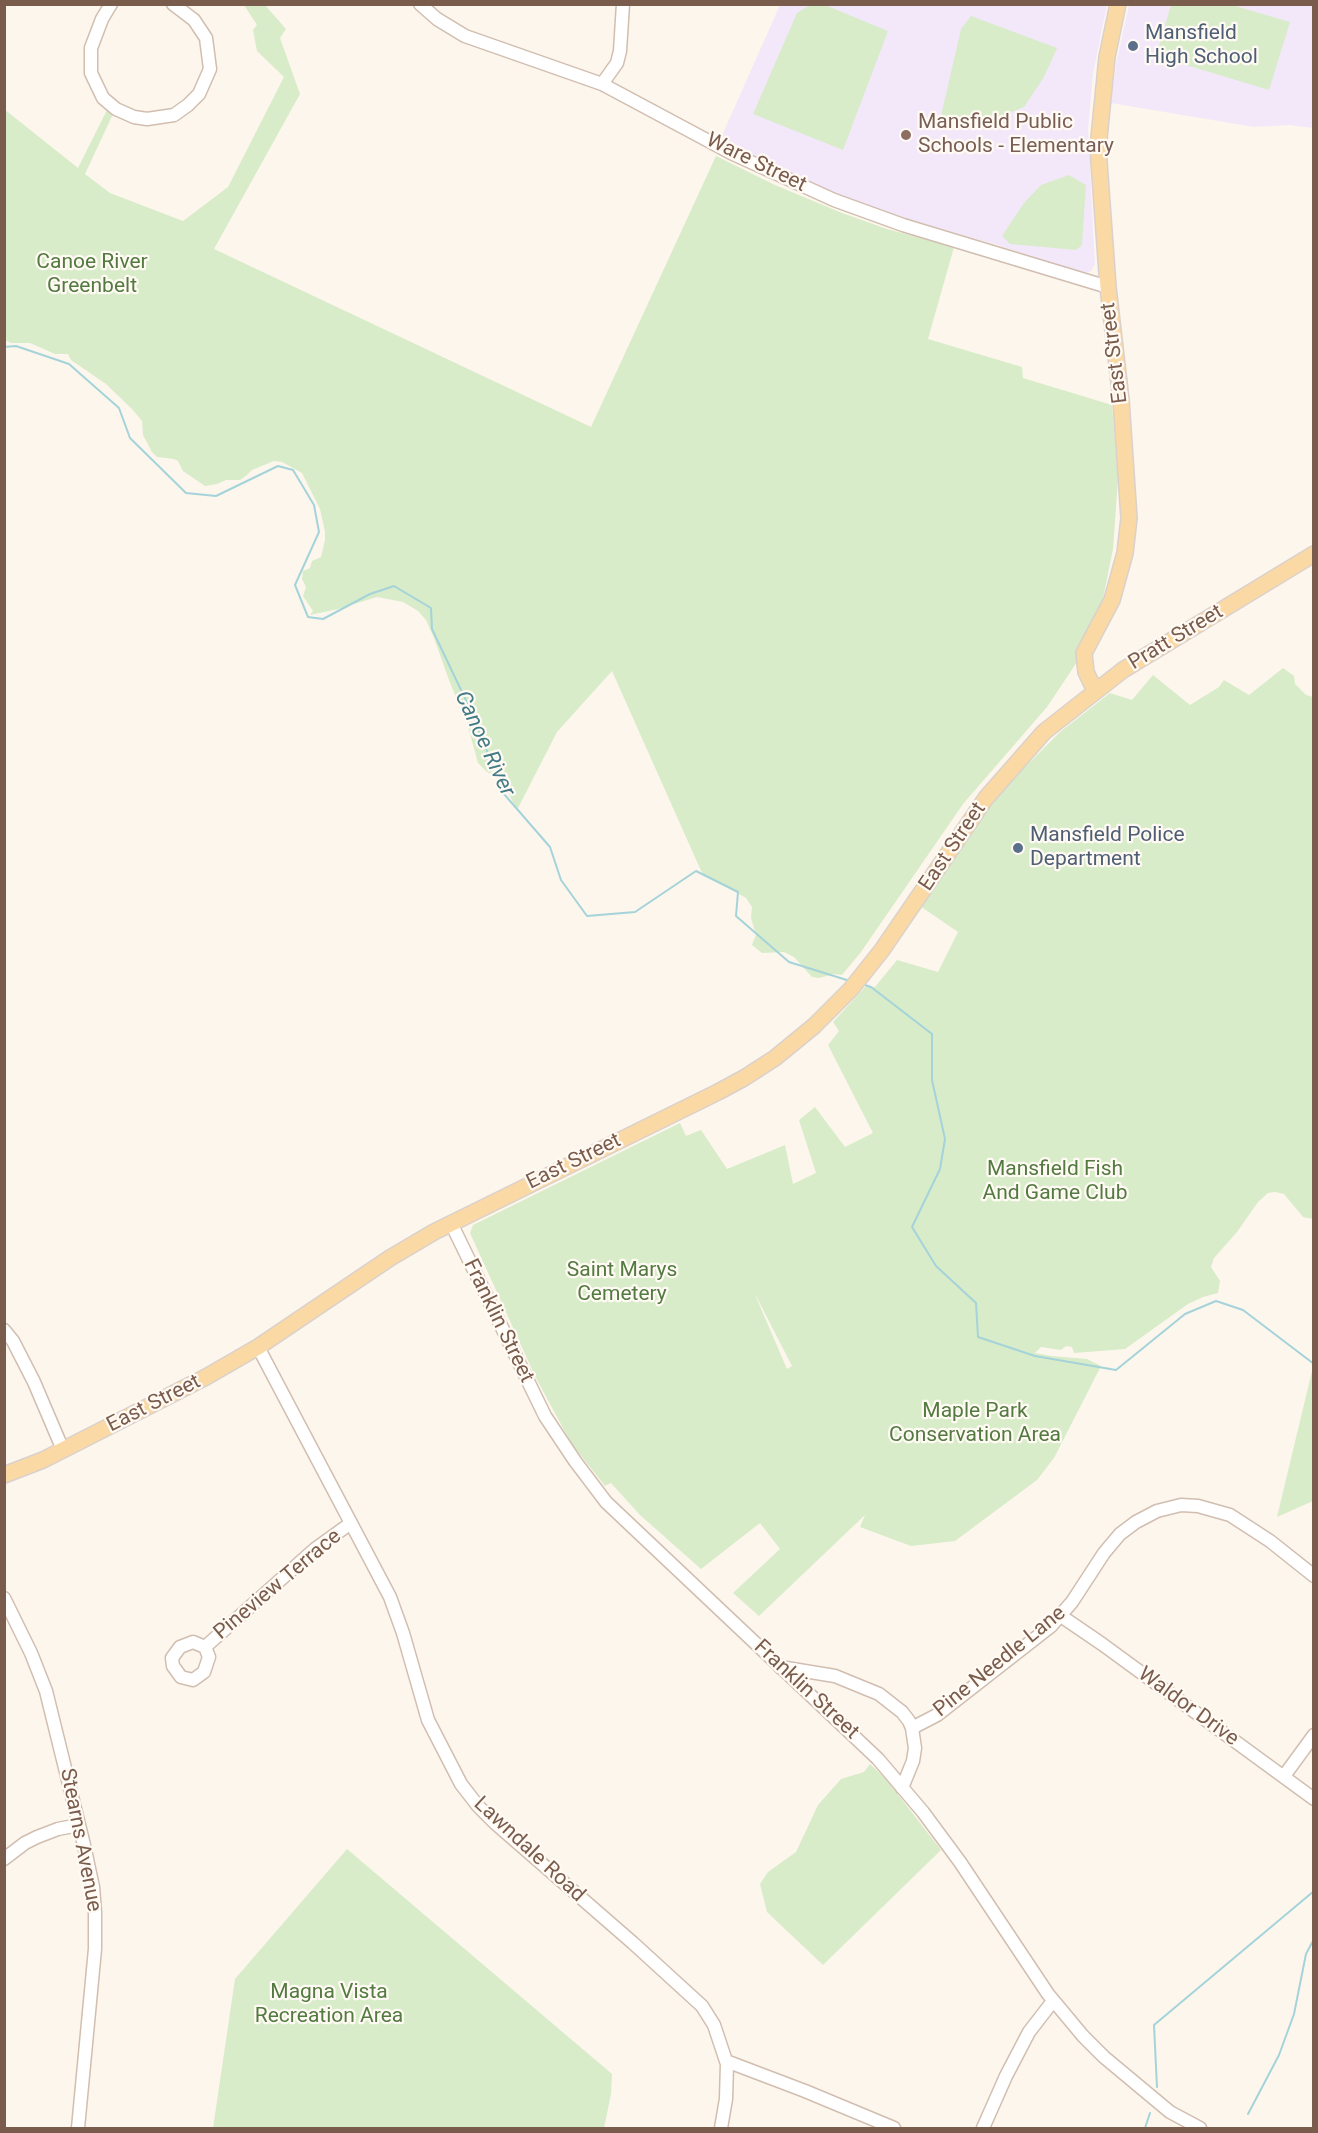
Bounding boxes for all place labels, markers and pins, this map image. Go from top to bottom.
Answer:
place label: Mansfield High School [1145,21,1258,71]
marker: Mansfield High School [1126,39,1140,53]
place label: Mansfield Public Schools - Elementary [918,110,1114,160]
marker: Mansfield Public Schools - Elementary [899,128,913,142]
place label: Mansfield Police Department [1030,823,1185,873]
marker: Mansfield Police Department [1011,841,1025,855]

